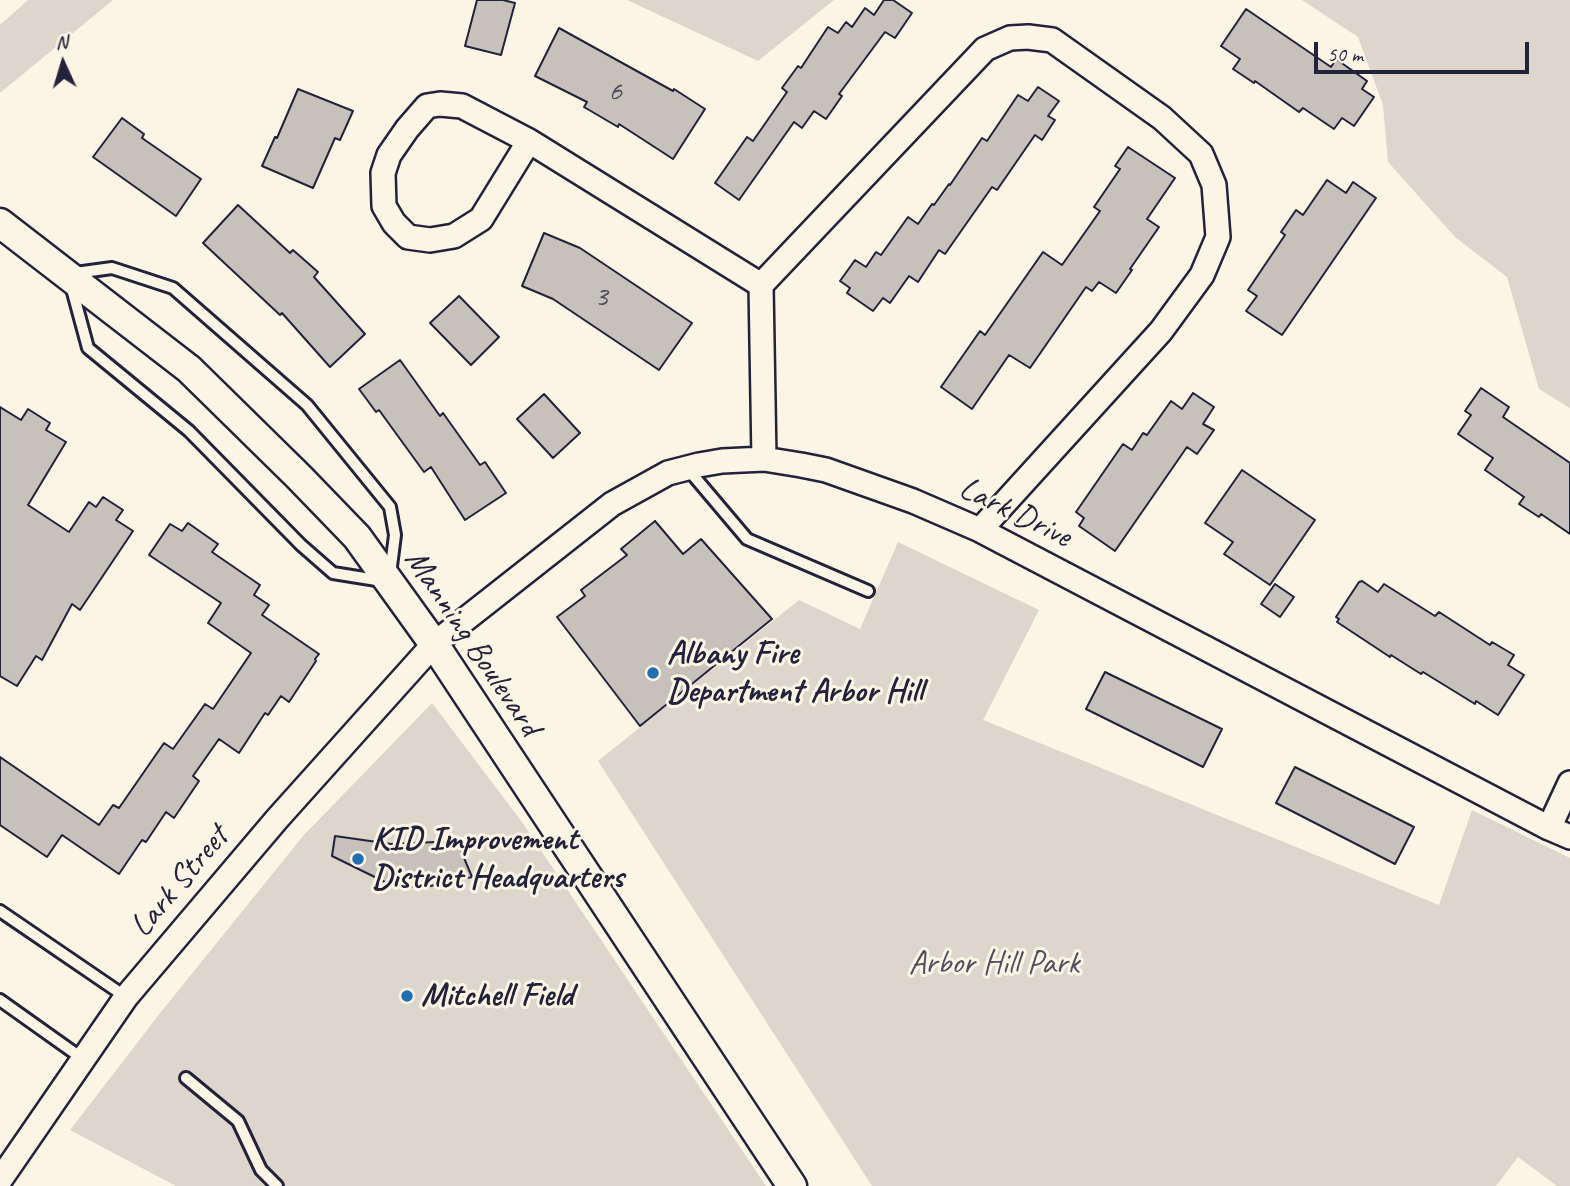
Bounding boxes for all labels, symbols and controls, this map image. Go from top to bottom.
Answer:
north arrow [28,28,98,98]
scale bar [1318,28,1533,72]
text: N [55,30,68,54]
text: 50 m [1327,41,1363,67]
house number: 6 [608,74,622,110]
house number: 3 [594,279,608,315]
street label: Lark Drive [953,469,1077,557]
street label: Manning Boulevard [395,542,549,744]
place label: Albany Fire Department Arbor Hill [667,634,923,712]
marker: Albany Fire Department Arbor Hill [645,665,661,681]
street label: Lark Street [122,819,238,945]
place label: KID Improvement District Headquarters [372,820,623,898]
marker: KID Improvement District Headquarters [350,851,366,867]
park label: Arbor Hill Park [909,944,1079,984]
place label: Mitchell Field [421,976,573,1016]
marker: Mitchell Field [399,988,415,1004]

